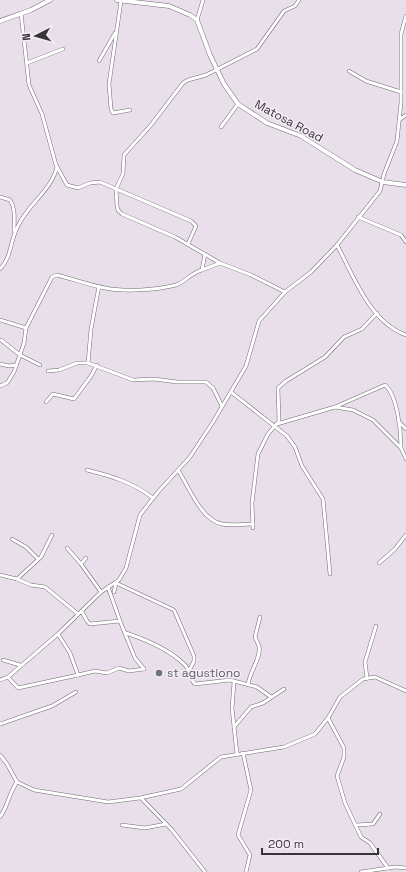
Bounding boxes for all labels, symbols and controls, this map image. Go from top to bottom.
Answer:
north arrow [16,16,56,56]
text: N [19,33,33,41]
street label: Matosa Road [252,96,326,146]
place label: st agustiono [167,665,240,681]
marker: st agustiono [154,668,164,678]
scale bar [262,830,378,856]
text: 200 m [268,836,304,852]

